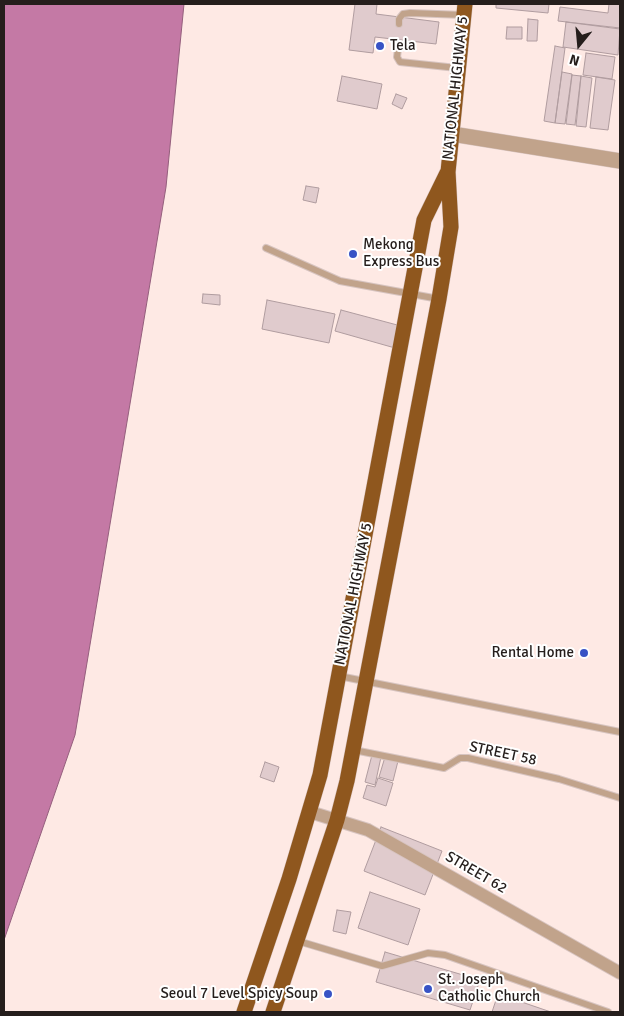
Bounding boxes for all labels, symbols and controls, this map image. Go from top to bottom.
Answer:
street label: NATIONAL HIGHWAY 5 [440,15,472,161]
north arrow [554,20,604,70]
place label: Tela [390,37,416,55]
marker: Tela [374,40,386,52]
text: N [567,50,582,69]
place label: Mekong Express Bus [363,236,439,271]
marker: Mekong Express Bus [347,248,359,260]
street label: NATIONAL HIGHWAY 5 [331,521,377,667]
place label: Rental Home [492,644,574,662]
marker: Rental Home [578,647,590,659]
street label: STREET 58 [468,738,538,770]
street label: STREET 62 [442,848,510,898]
place label: St. Joseph Catholic Church [438,971,540,1006]
marker: St. Joseph Catholic Church [422,983,434,995]
place label: Seoul 7 Level Spicy Soup [160,985,318,1003]
marker: Seoul 7 Level Spicy Soup [322,988,334,1000]

